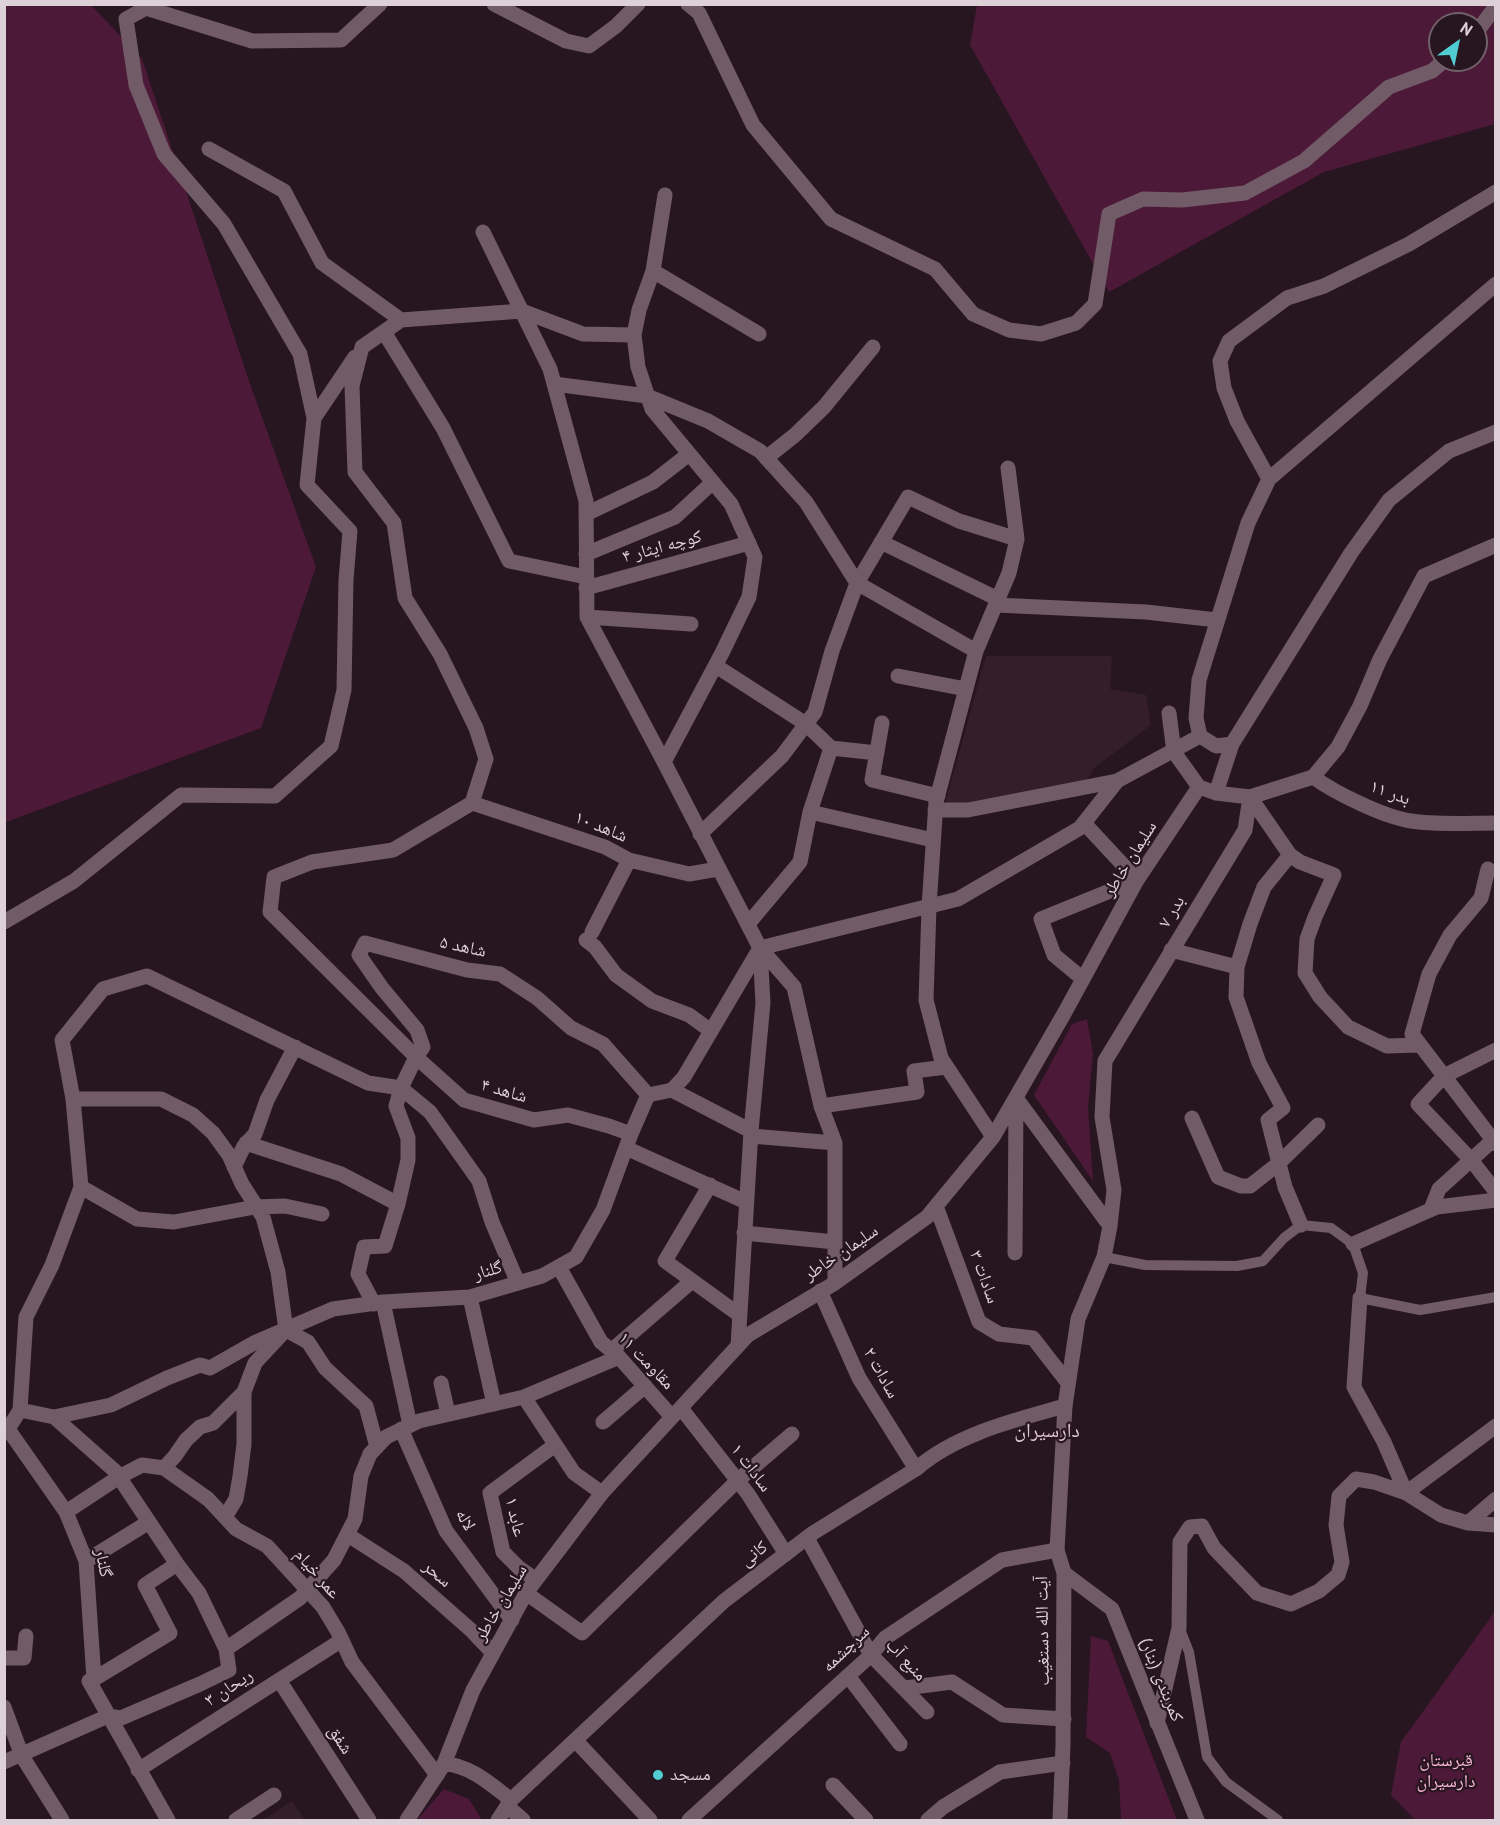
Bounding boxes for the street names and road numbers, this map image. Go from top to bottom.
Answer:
street label: کوچه ایثار ۴ [620,526,704,568]
street label: بدر ۱۱ [1367,776,1413,810]
street label: شاهد ۱۰ [571,807,631,847]
street label: سلیمان خاطر [1098,817,1162,901]
street label: بدر ۷ [1154,892,1190,932]
street label: شاهد ۵ [438,932,488,962]
street label: شاهد ۴ [478,1074,530,1108]
street label: سلیمان خاطر [800,1220,882,1286]
street label: سادات ۳ [964,1248,1004,1306]
street label: گلنار [471,1257,505,1285]
street label: مقاومت ۱۱ [613,1328,679,1394]
street label: سادات ۲ [858,1344,904,1402]
street label: سادات ۱ [726,1440,776,1496]
street label: عابد ۱ [500,1495,530,1539]
street label: لاله [450,1505,480,1535]
street label: کانی [736,1537,772,1571]
street label: عمر خیام [289,1544,345,1604]
street label: گلنار [90,1547,116,1579]
street label: سحر [418,1556,456,1592]
street label: سلیمان خاطر [470,1561,532,1645]
street label: آیت الله دستغیب [1031,1576,1055,1686]
street label: سرچشمه [818,1621,874,1677]
street label: منبع آب [881,1634,931,1686]
street label: کمربندی (بنار) [1134,1635,1188,1725]
street label: ریحان ۳ [201,1664,257,1712]
street label: شفق [323,1721,357,1759]

